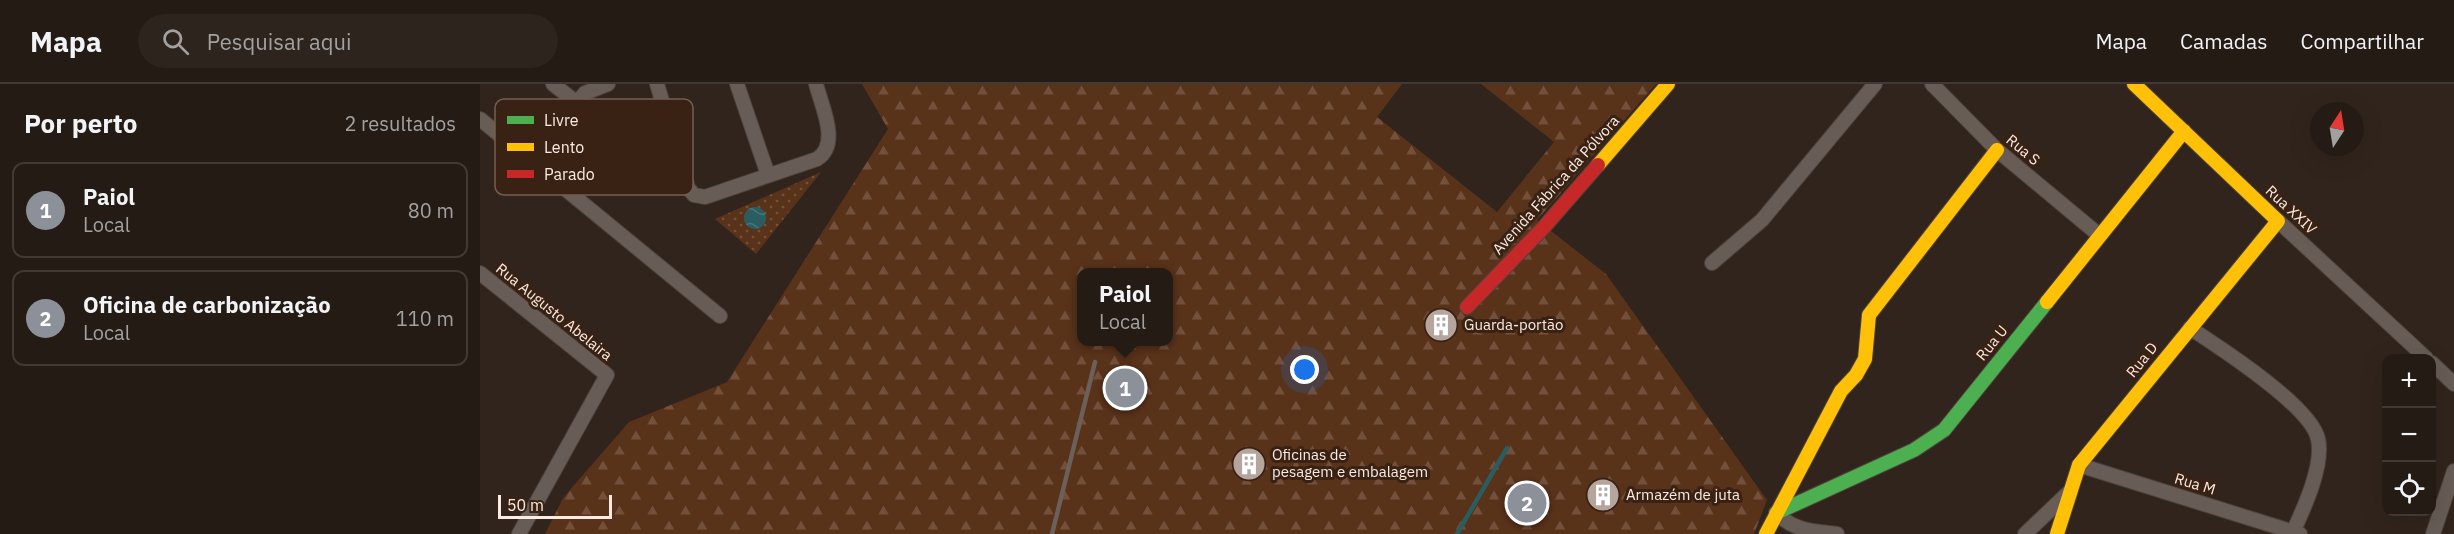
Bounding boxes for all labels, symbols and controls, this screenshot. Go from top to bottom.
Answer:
search box [138,14,558,68]
text: Mapa [30,23,102,60]
icon: search [159,25,192,58]
text: Pesquisar aqui [207,27,352,56]
text: Mapa [2095,27,2147,55]
text: Camadas [2180,27,2267,55]
text: Compartilhar [2300,27,2424,55]
legend [495,99,693,195]
north arrow [2310,102,2364,156]
text: Por perto [24,106,137,140]
text: 2 resultados [344,110,456,137]
text: Livre [544,110,579,130]
street label: Avenida Fábrica da Pólvora [1488,111,1623,258]
street label: Rua S [2003,130,2044,169]
text: Lento [544,137,584,157]
text: Parado [544,164,595,184]
street label: Rua XXIV [2262,181,2321,238]
text: Paiol [83,182,135,211]
text: 1 [40,197,52,224]
text: 80 m [408,197,454,224]
text: Local [83,211,130,238]
street label: Rua Augusto Abelaira [492,259,616,364]
popup [1077,268,1173,346]
text: Paiol [1099,279,1151,308]
text: Oficina de carbonização [83,290,331,319]
text: 2 [40,305,52,332]
text: 110 m [396,305,454,332]
building icon: Guarda-portão [1423,307,1459,343]
text: Local [1099,308,1146,335]
place label: Guarda-portão [1464,315,1563,334]
text: Local [83,319,130,346]
street label: Rua U [1972,321,2012,364]
street label: Rua D [2122,338,2162,381]
map controls [2382,354,2436,516]
button: + [2382,354,2436,408]
your location [1290,355,1319,384]
pin: 1 [1106,366,1144,410]
button: − [2382,408,2436,462]
place label: Oficinas de pesagem e embalagem [1272,445,1428,481]
building icon: Oficinas de pesagem e embalagem [1231,446,1267,482]
button: locate [2382,462,2436,516]
street label: Rua M [2172,468,2218,499]
building icon: Armazém de juta [1585,477,1621,513]
pin: 2 [1508,480,1546,526]
place label: Armazém de juta [1626,485,1740,504]
scale bar [498,492,612,520]
text: 50 m [507,495,544,515]

